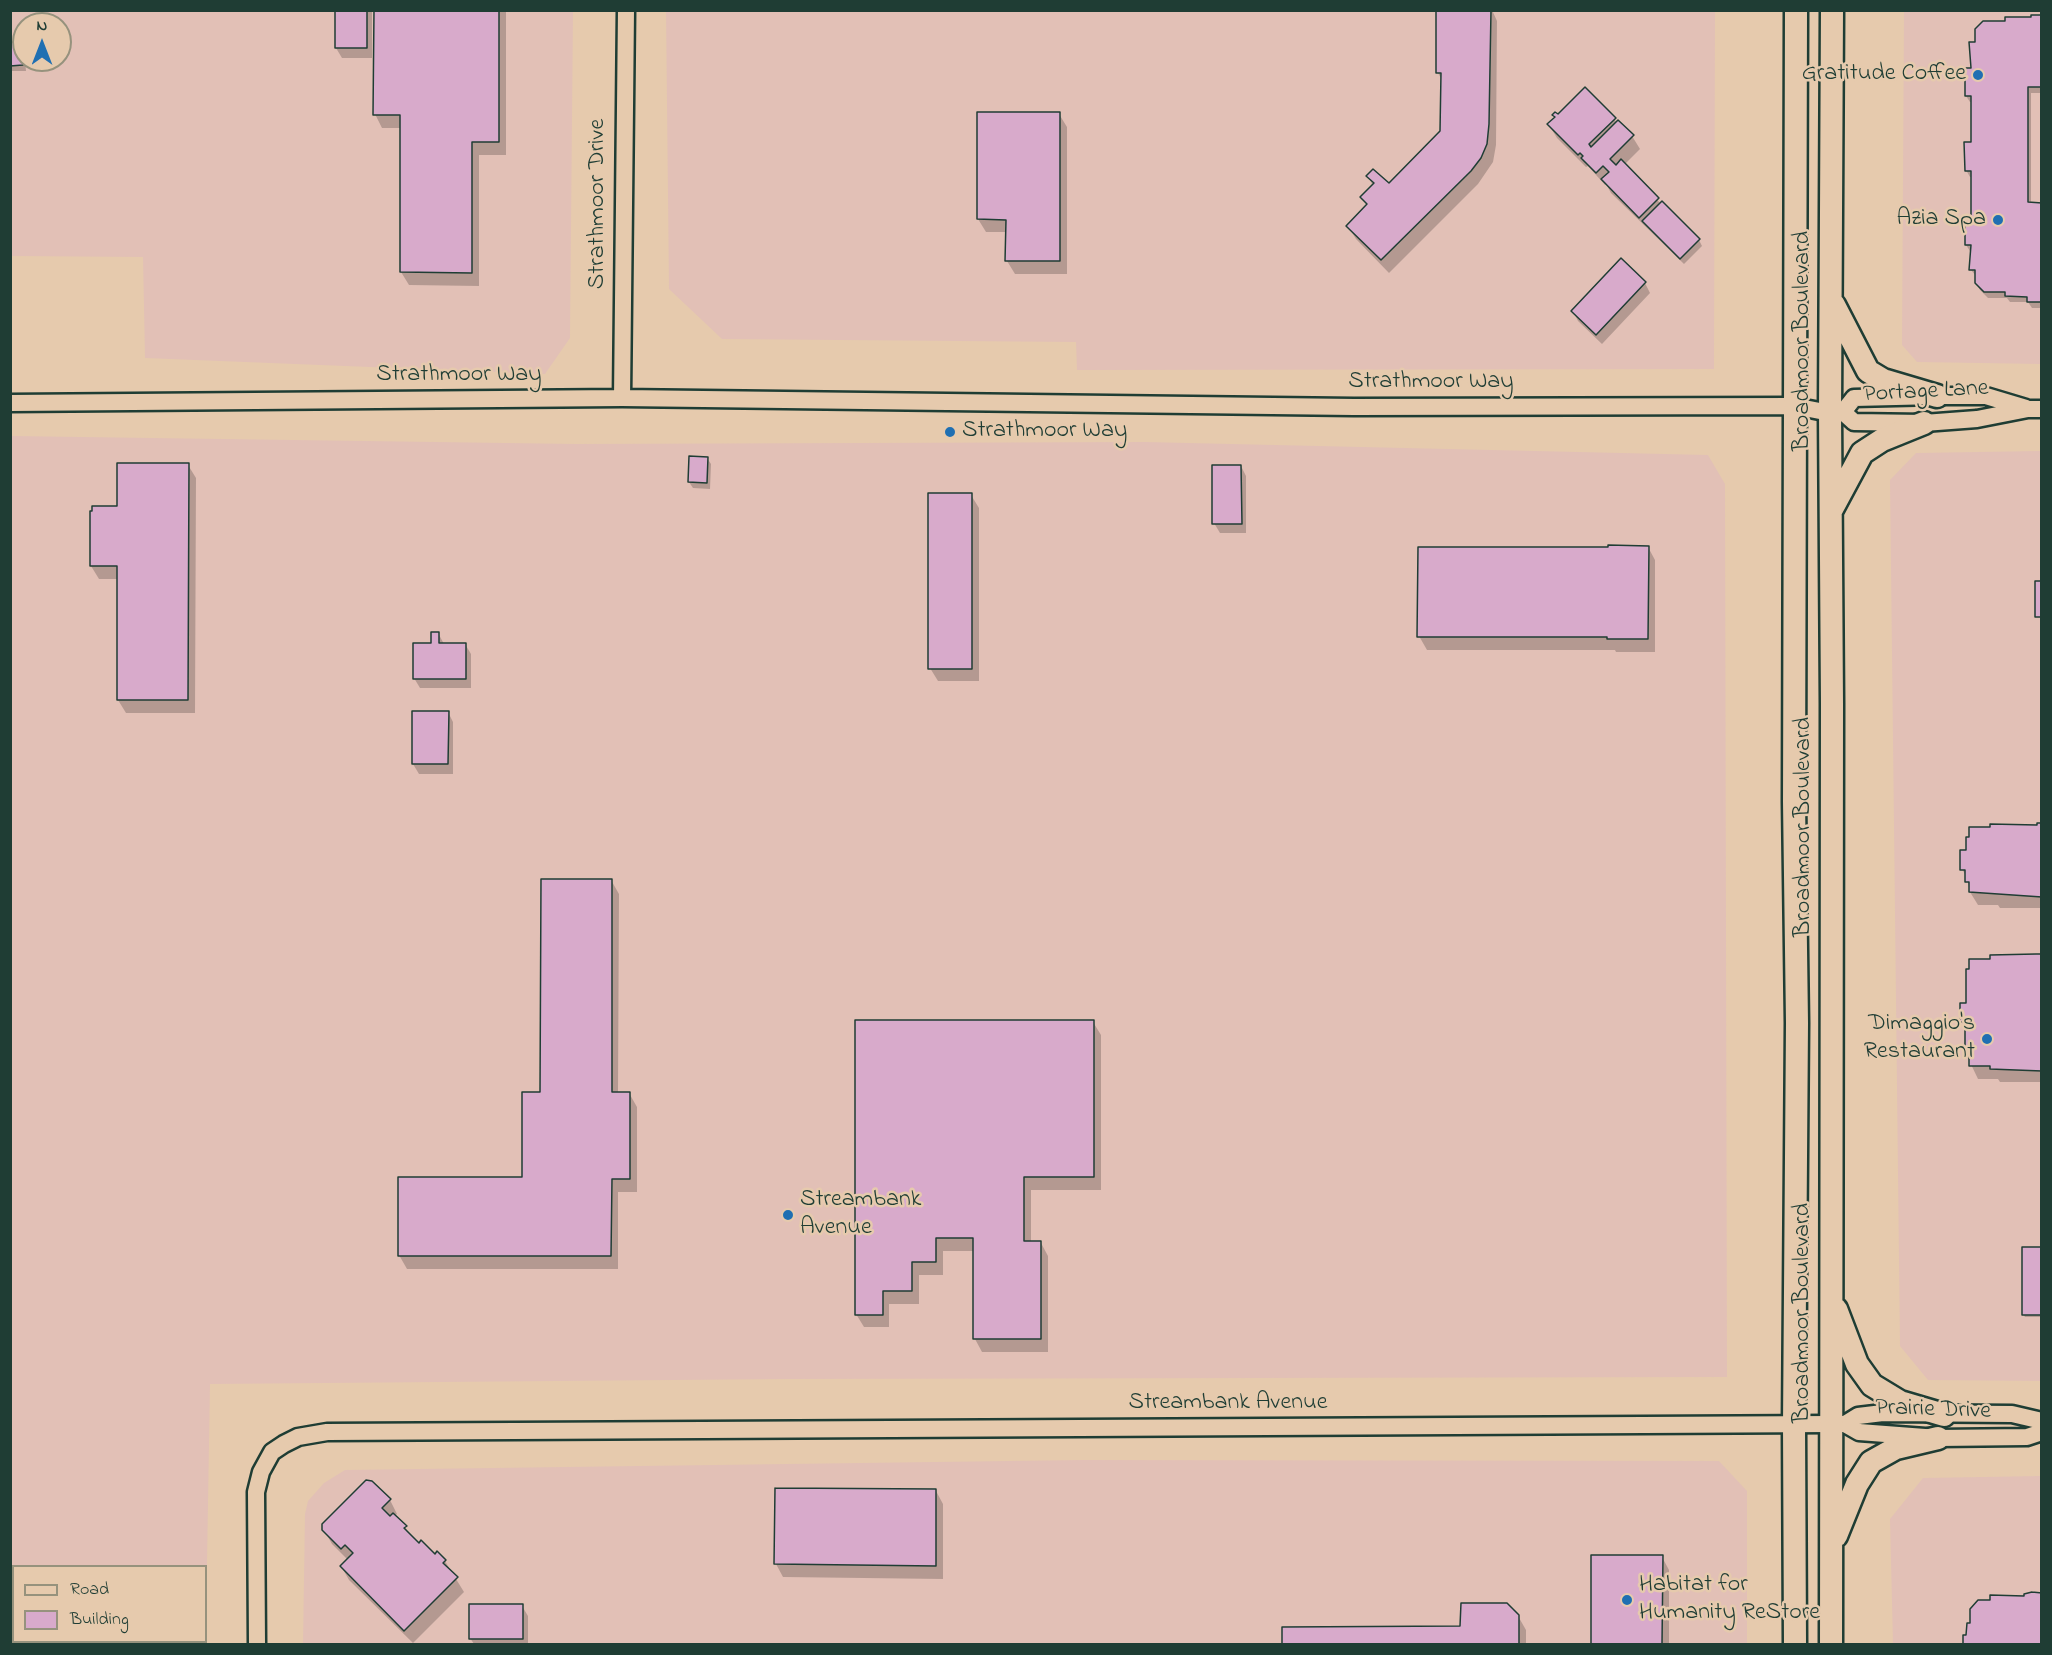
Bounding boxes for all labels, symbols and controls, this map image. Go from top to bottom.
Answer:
north arrow [12,12,72,72]
text: N [37,14,47,38]
place label: Gratitude Coffee [1802,61,1966,89]
marker: Gratitude Coffee [1971,68,1985,82]
street label: Strathmoor Drive [585,119,613,289]
place label: Azia Spa [1896,206,1986,234]
marker: Azia Spa [1991,213,2005,227]
street label: Broadmoor Boulevard [1790,231,1818,451]
street label: Strathmoor Way [376,362,542,390]
street label: Strathmoor Way [1348,369,1514,397]
street label: Portage Lane [1863,375,1989,411]
place label: Strathmoor Way [962,418,1127,446]
marker: Strathmoor Way [943,425,957,439]
street label: Broadmoor Boulevard [1791,717,1819,937]
place label: Dimaggio's Restaurant [1864,1011,1975,1067]
marker: Dimaggio's Restaurant [1980,1032,1994,1046]
place label: Streambank Avenue [800,1187,921,1243]
street label: Broadmoor Boulevard [1790,1203,1818,1423]
marker: Streambank Avenue [781,1208,795,1222]
street label: Streambank Avenue [1129,1390,1327,1418]
street label: Prairie Drive [1875,1395,1991,1427]
legend [12,1565,207,1643]
place label: Habitat for Humanity ReStore [1639,1572,1820,1628]
text: Road [70,1577,109,1603]
marker: Habitat for Humanity ReStore [1620,1593,1634,1607]
text: Building [70,1607,129,1633]

